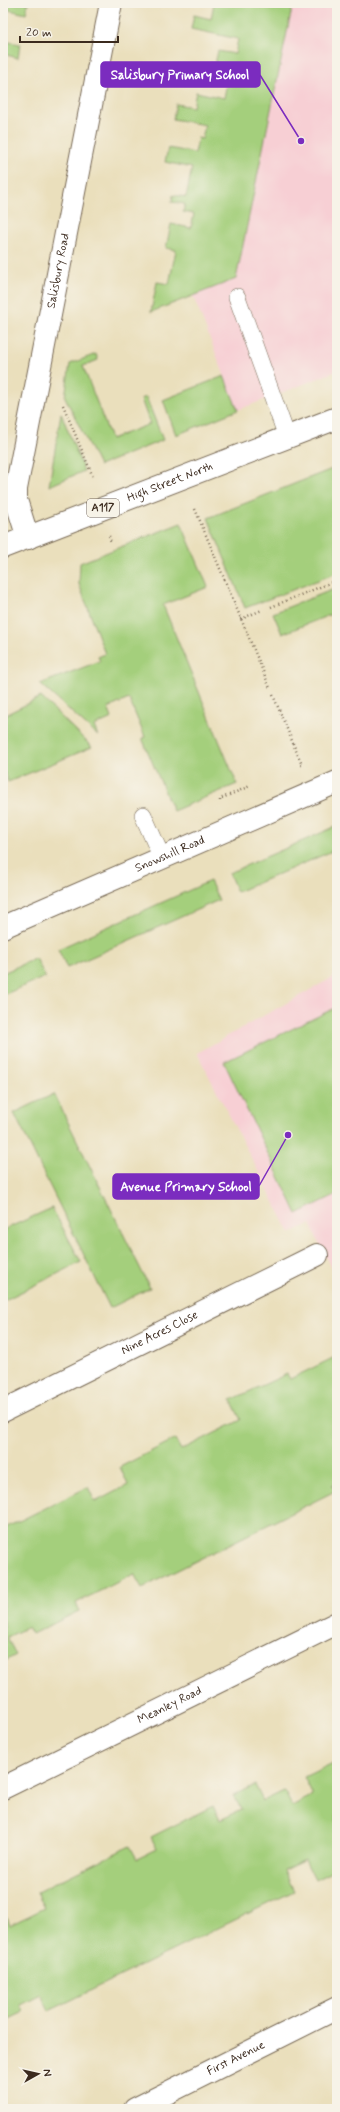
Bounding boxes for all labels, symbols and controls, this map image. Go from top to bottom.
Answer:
scale bar [20,18,118,44]
text: 20 m [26,25,52,41]
callout: Salisbury Primary School [101,62,260,87]
text: Salisbury Primary School [111,67,249,84]
street label: Salisbury Road [43,232,74,310]
street label: High Street North [125,459,215,506]
road number: A117 [87,499,119,517]
street label: Snowshill Road [133,832,207,877]
callout: Avenue Primary School [113,1174,259,1199]
text: Avenue Primary School [120,1179,252,1196]
street label: Nine Acres Close [119,1307,201,1359]
street label: Meanley Road [135,1683,205,1728]
street label: First Avenue [204,2037,268,2080]
north arrow [18,2054,58,2094]
text: N [39,2068,54,2077]

